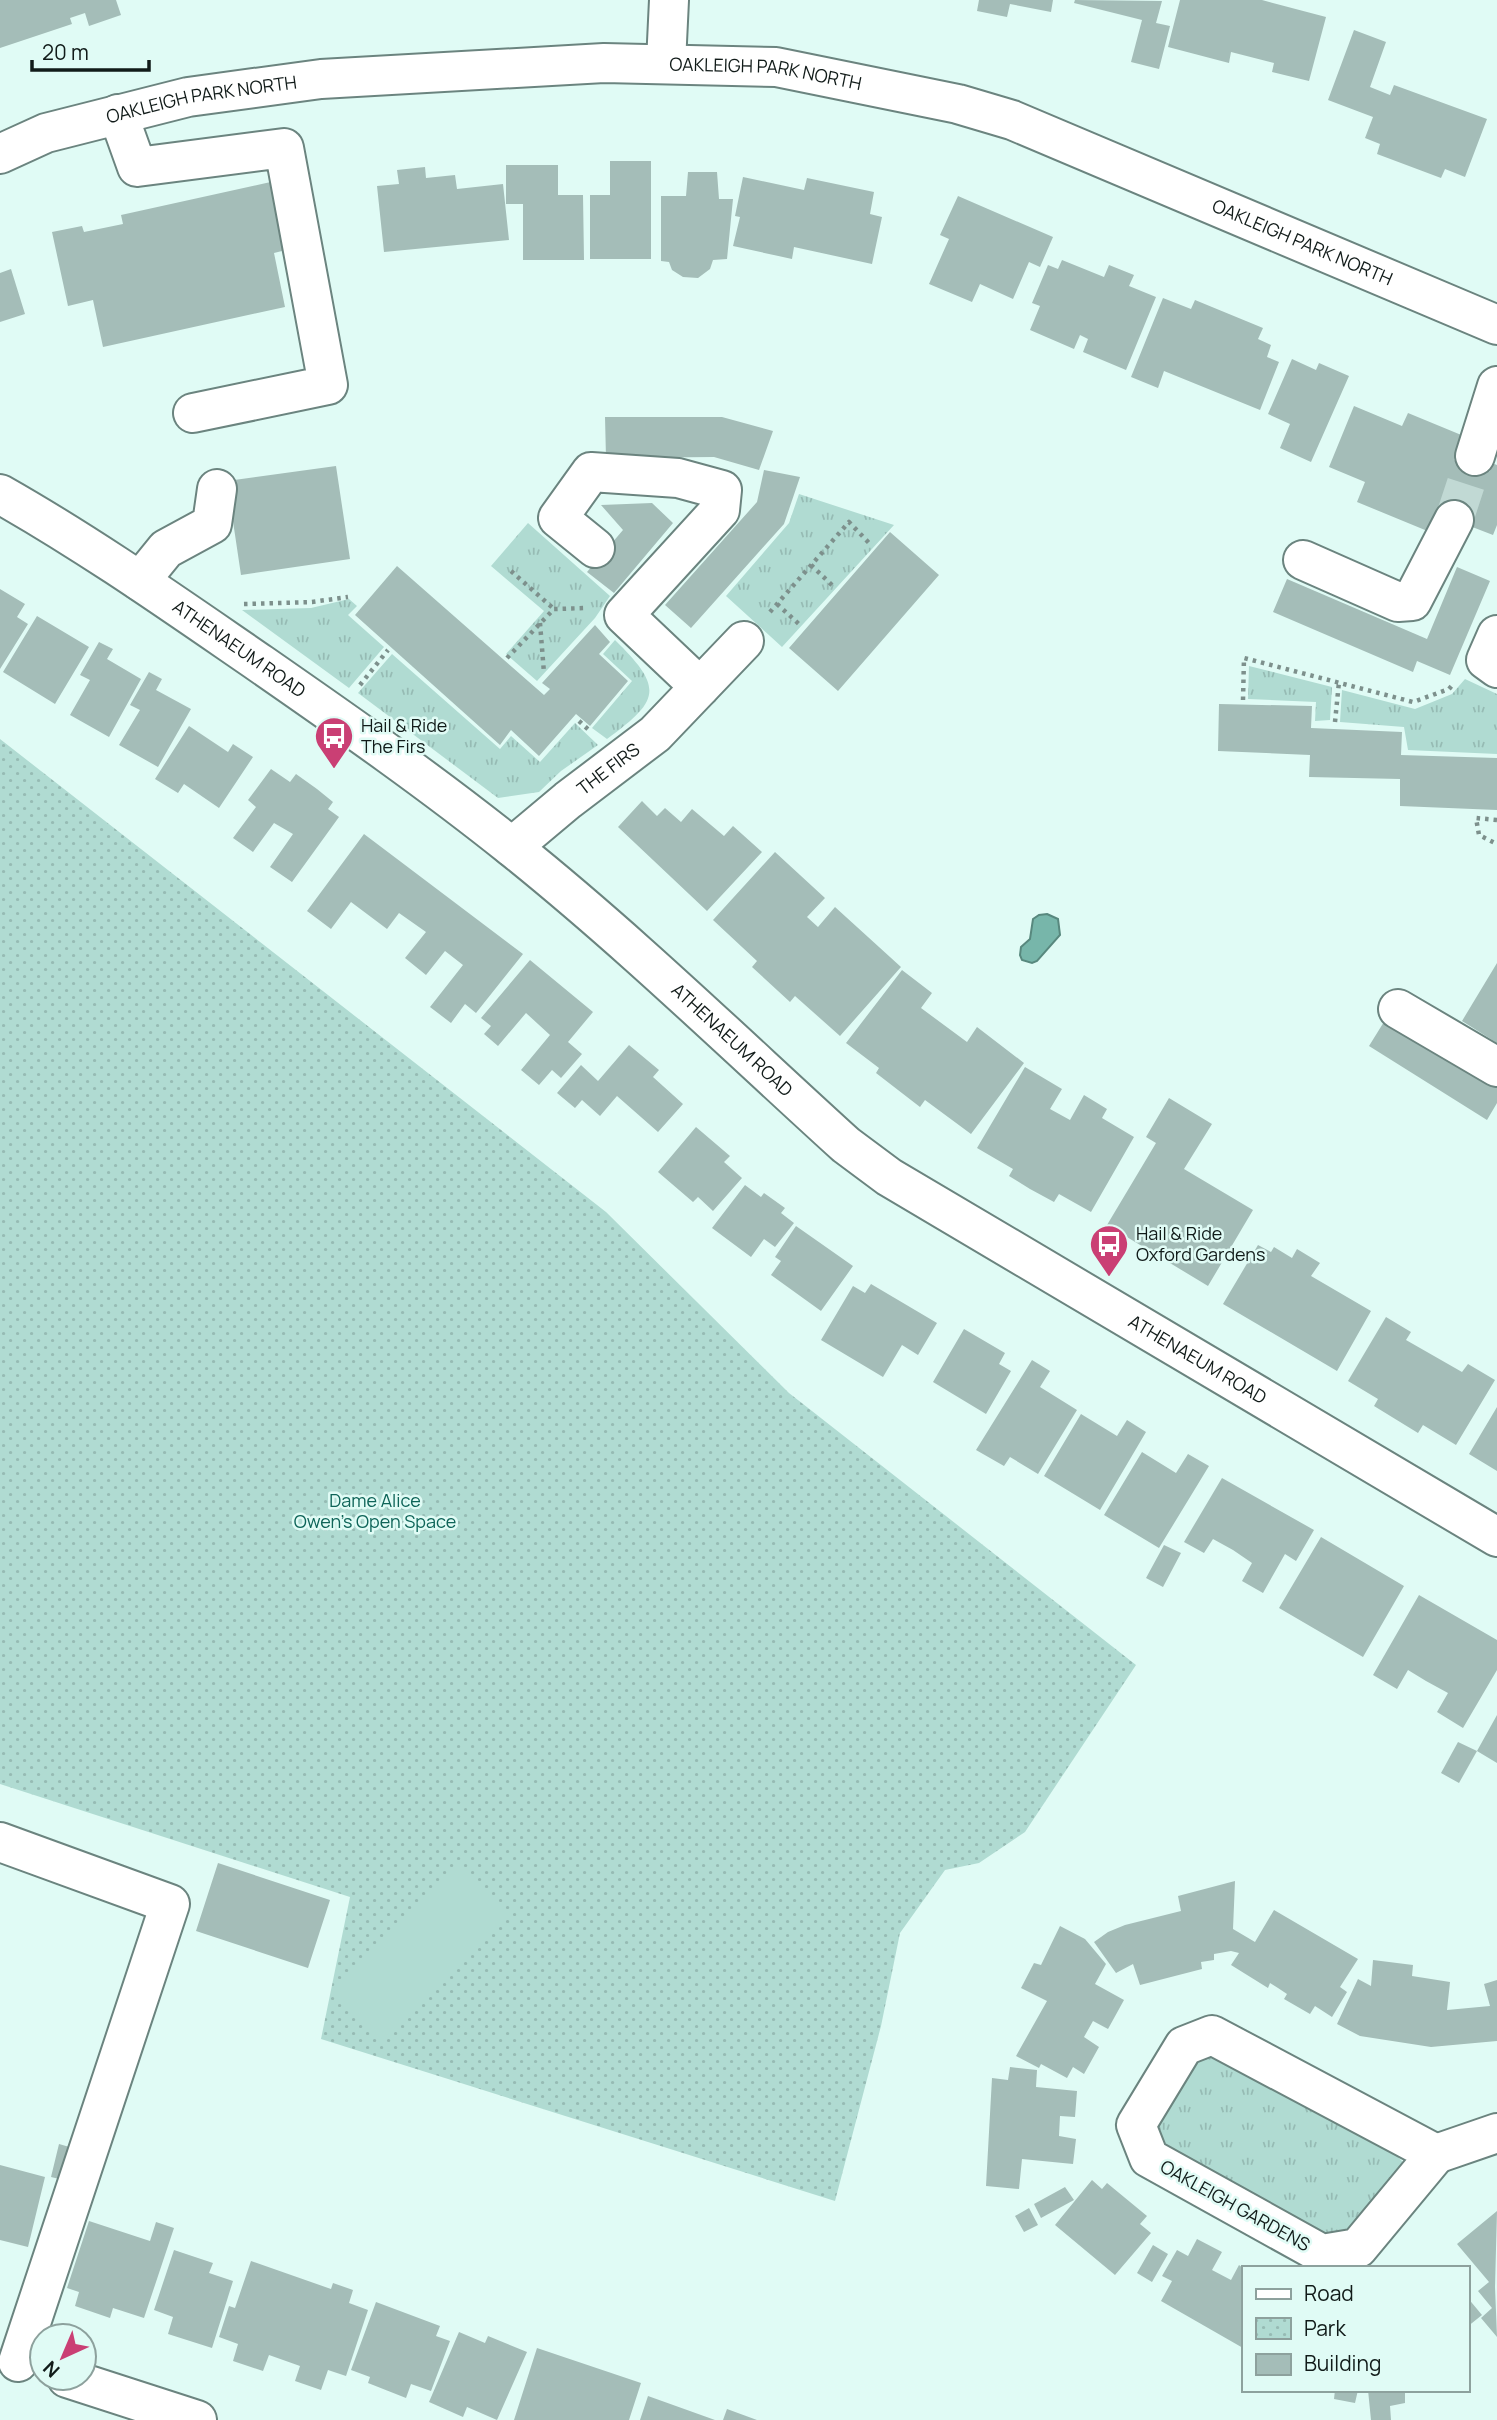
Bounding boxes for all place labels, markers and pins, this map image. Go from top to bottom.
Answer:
place label: Hail & Ride The Firs [361,713,447,758]
bus stop icon: Hail & Ride The Firs [313,715,355,770]
place label: Hail & Ride Oxford Gardens [1136,1221,1265,1266]
bus stop icon: Hail & Ride Oxford Gardens [1088,1223,1130,1278]

